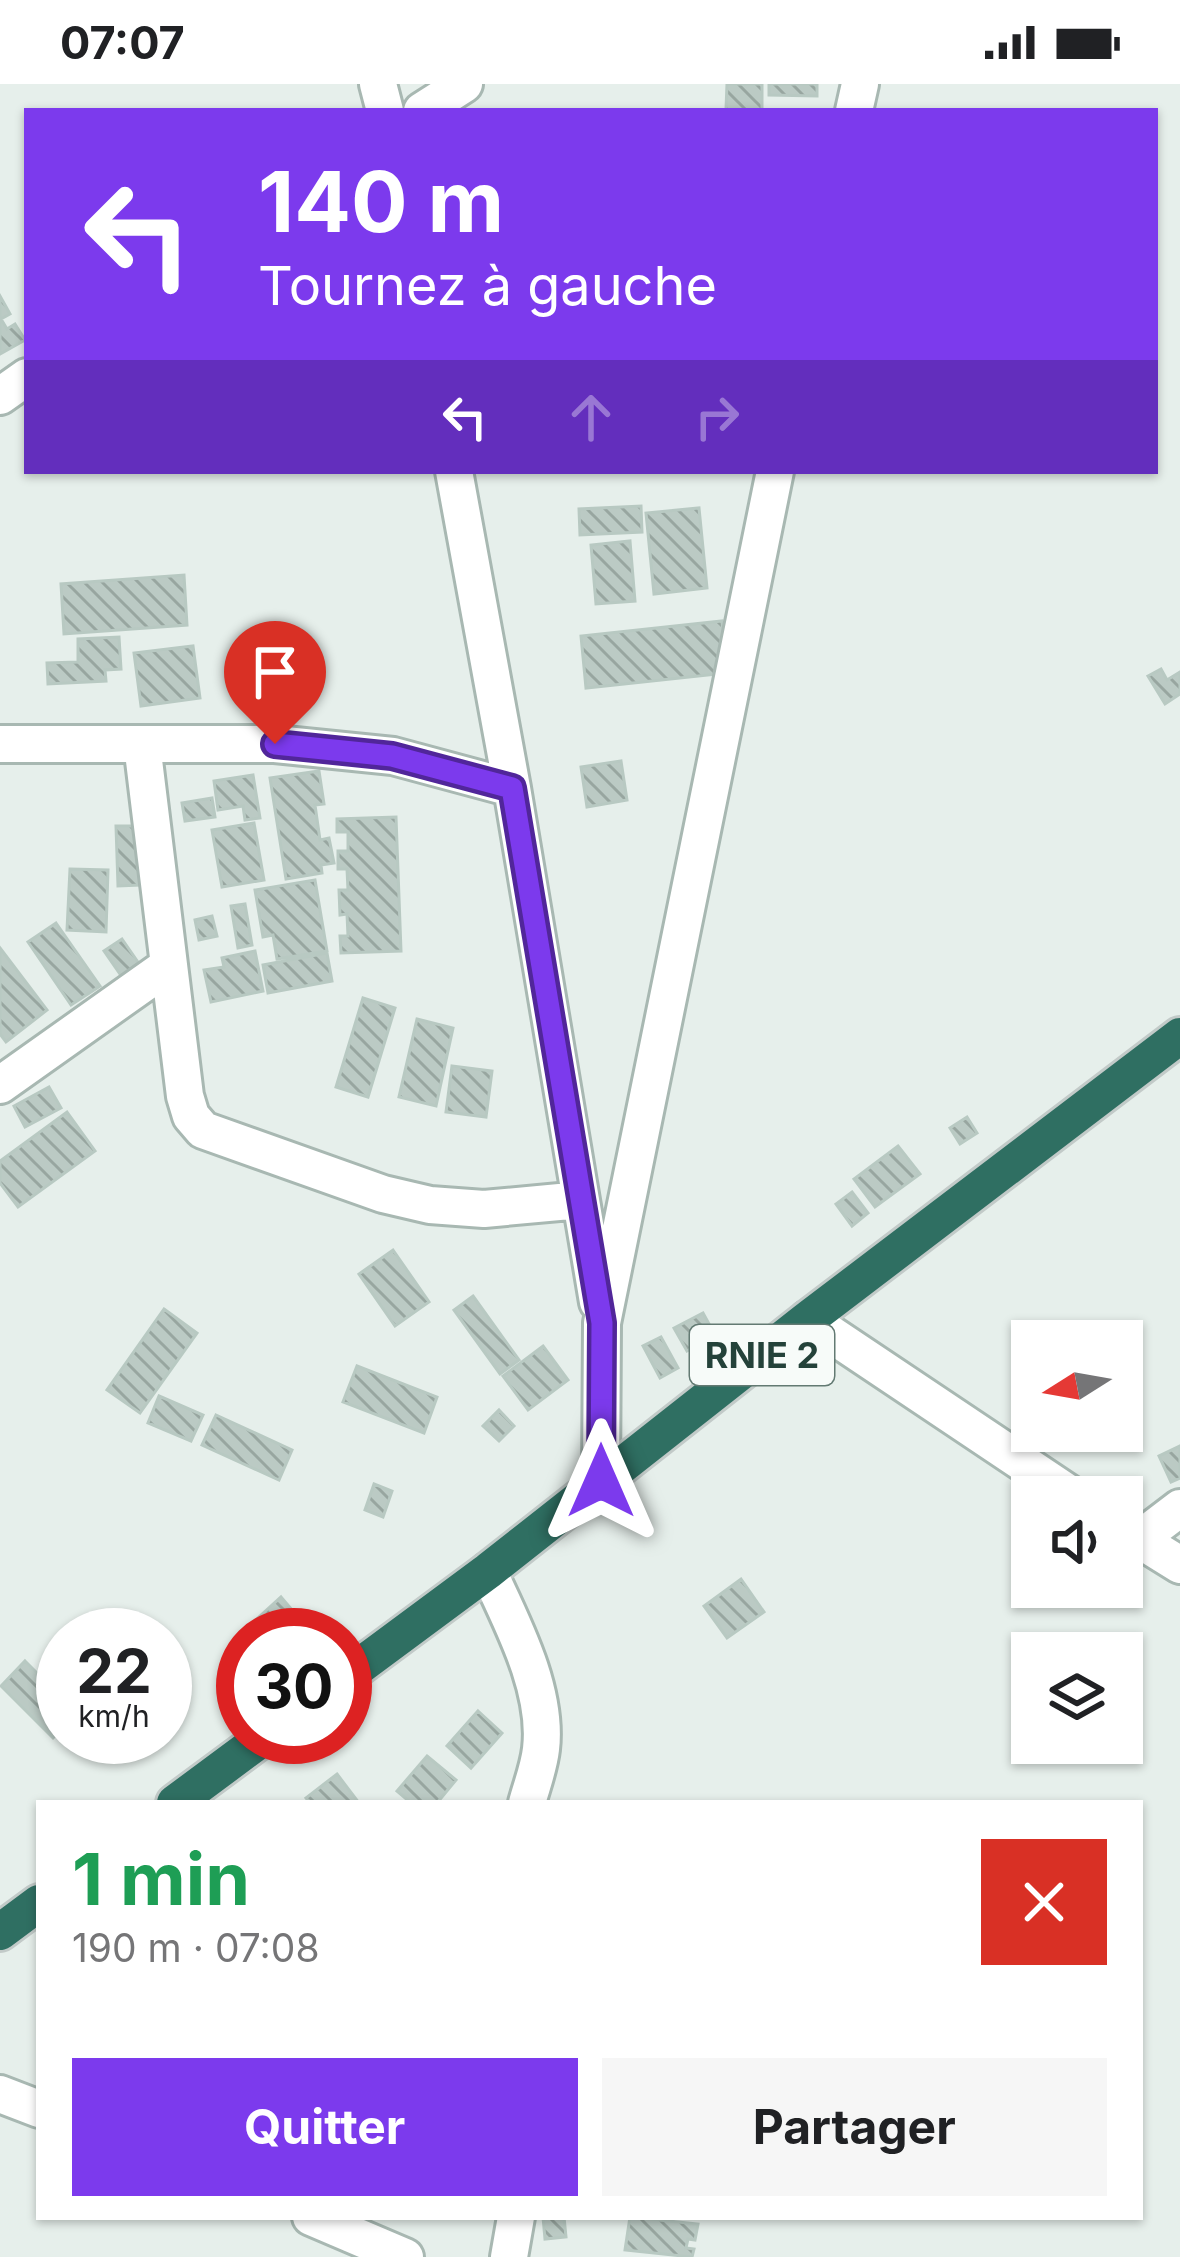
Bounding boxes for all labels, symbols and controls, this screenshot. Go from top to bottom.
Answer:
text: 07:07 [60,15,185,70]
text: 140 m [258,151,504,252]
icon: left [60,156,216,312]
text: Tournez à gauche [258,253,717,318]
icon: left [432,384,498,450]
icon: ahead [558,384,624,450]
icon: right [684,384,750,450]
pin [224,621,326,744]
icon: arrive [242,639,308,705]
north arrow [1011,1320,1143,1452]
map controls [1011,1320,1143,1764]
road number: RNIE 2 [690,1325,834,1385]
position arrow [538,1418,664,1544]
button: sound [1011,1476,1143,1608]
speed limit sign: 30 [216,1608,372,1764]
button: layers [1011,1632,1143,1764]
text: 22 [76,1635,152,1707]
text: km/h [78,1698,150,1734]
text: 1 min [72,1835,250,1922]
button: close [981,1839,1107,1965]
text: 190 m · 07:08 [72,1924,320,1971]
button: Quitter [72,2058,578,2196]
button: Partager [602,2058,1107,2196]

